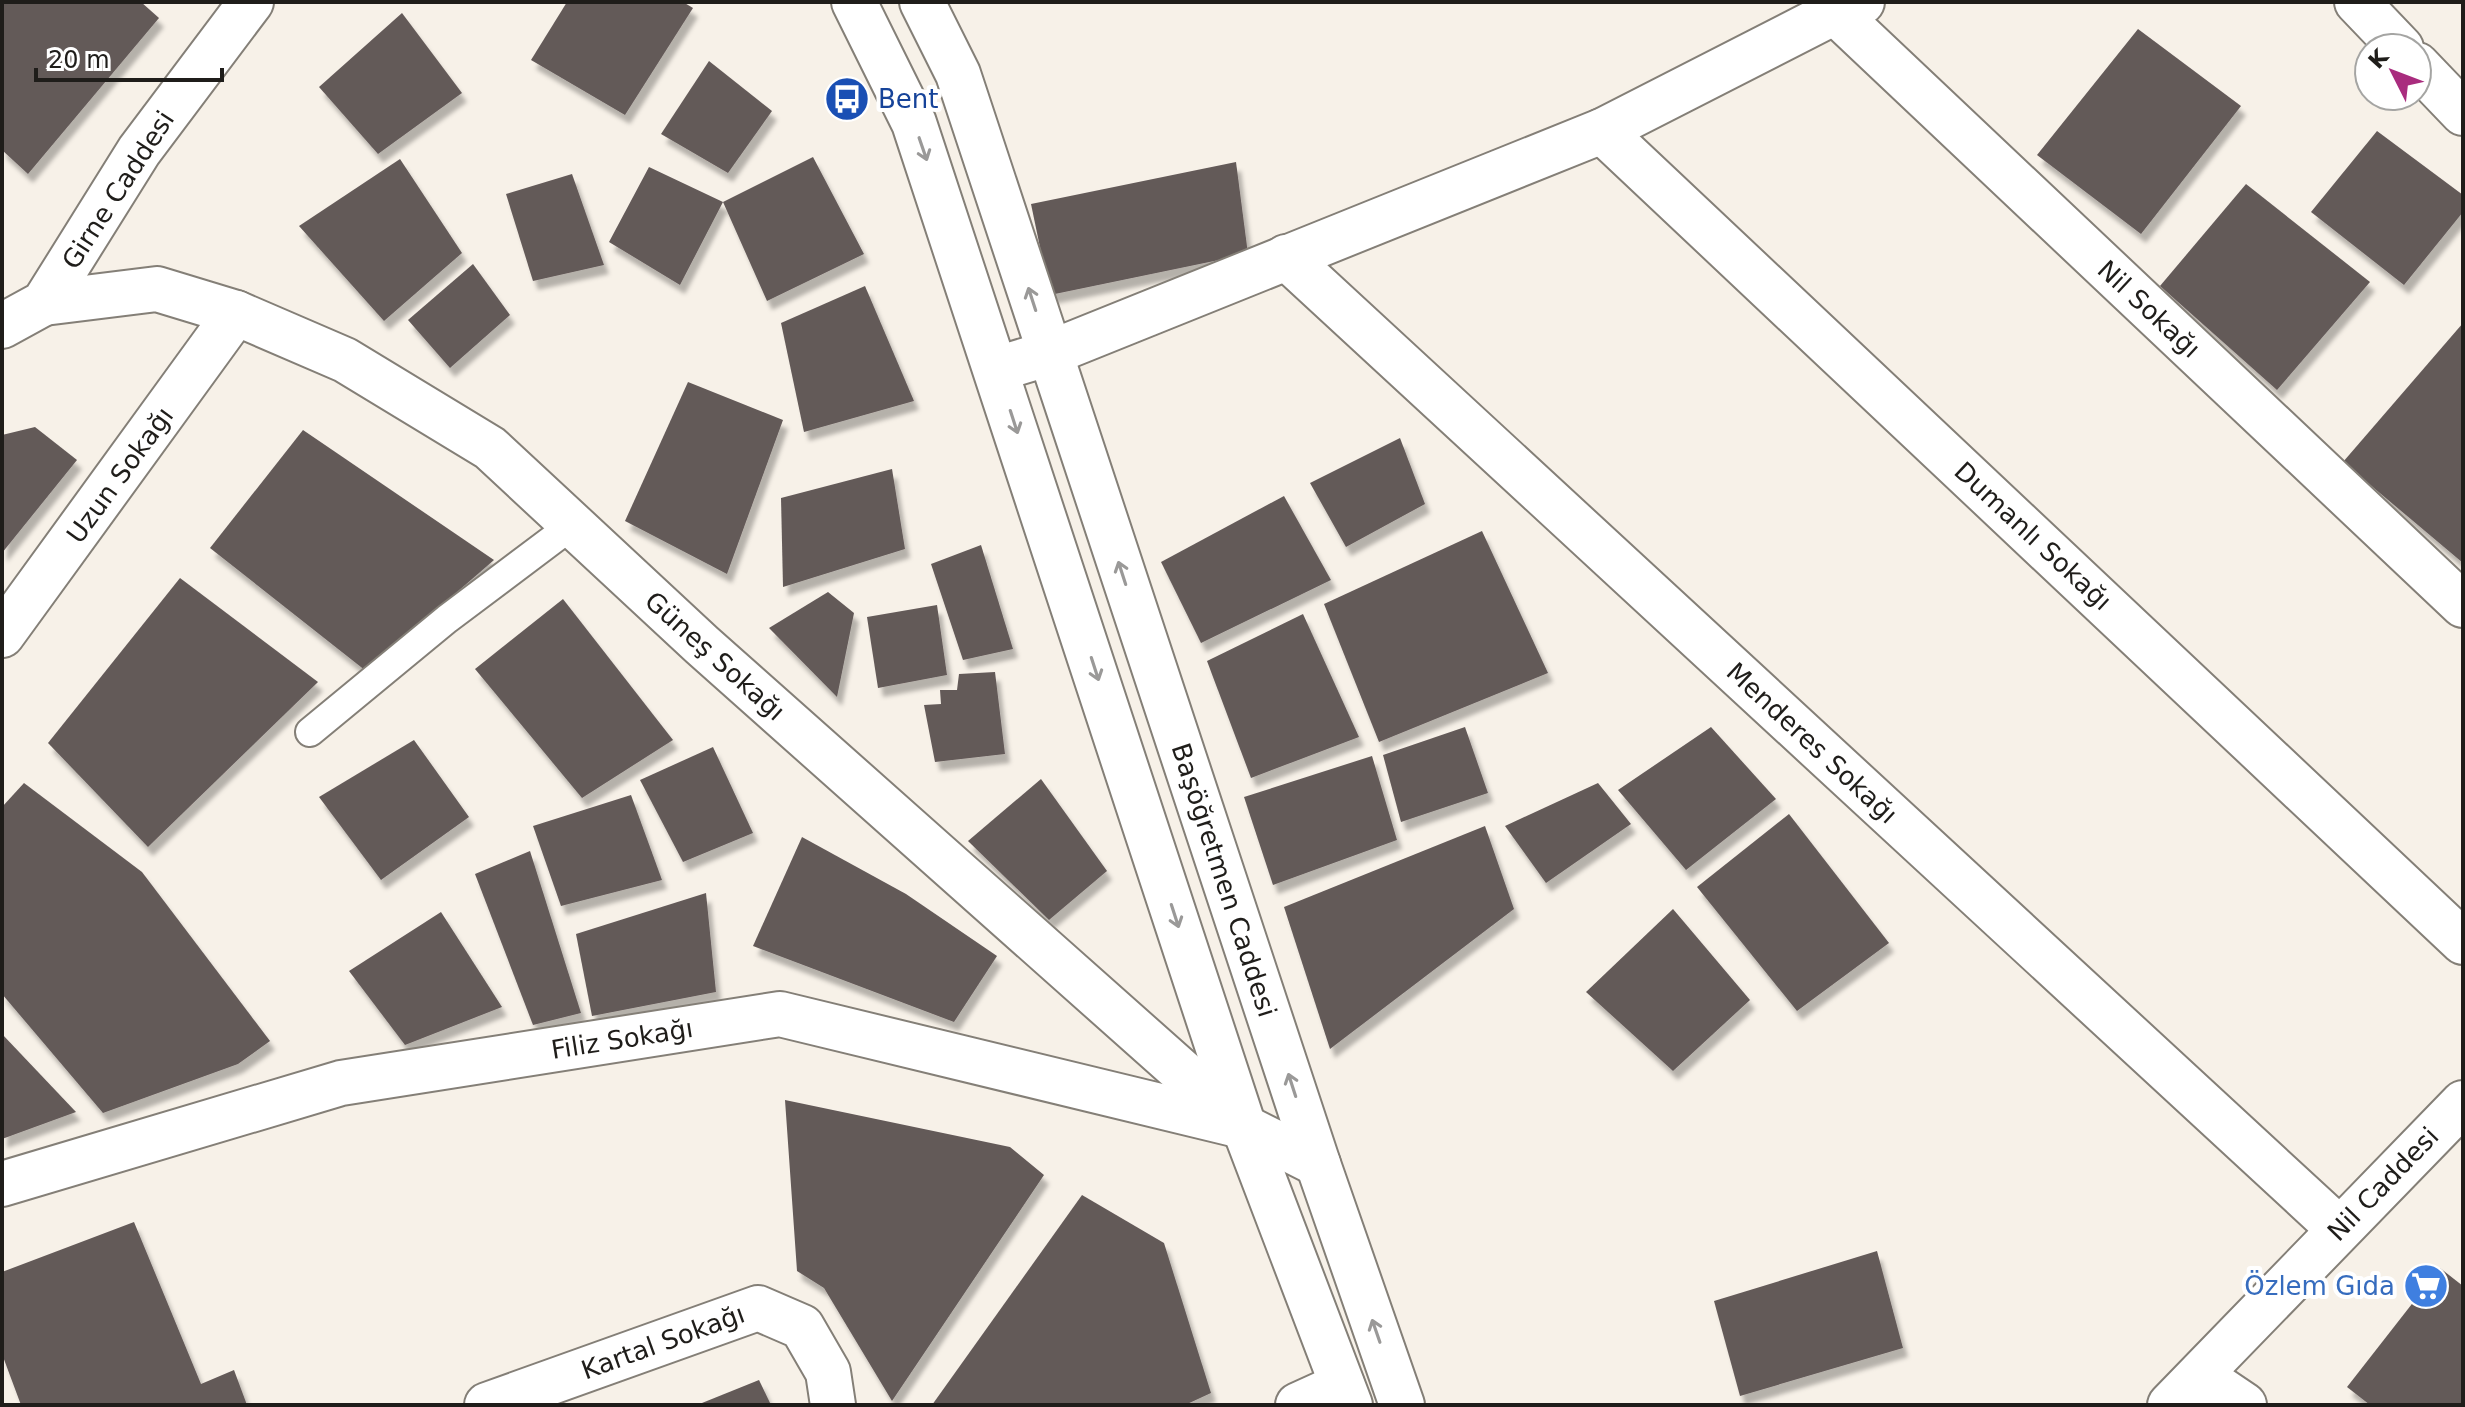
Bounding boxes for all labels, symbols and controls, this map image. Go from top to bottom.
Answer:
scale bar [36,32,222,82]
north arrow [2353,32,2433,112]
text: K [2364,44,2394,74]
text: 20 m [48,46,110,74]
bus stop icon: Bent [823,75,871,123]
place label: Bent [878,84,939,114]
street label: Girne Caddesi [56,105,180,275]
one-way arrow [916,136,931,161]
street label: Nil Sokağı [2092,254,2206,364]
one-way arrow [1024,287,1039,313]
street label: Uzun Sokağı [61,401,179,549]
one-way arrow [1008,409,1023,434]
street label: Dumanlı Sokağı [1948,456,2118,616]
one-way arrow [1114,560,1129,585]
street label: Güneş Sokağı [639,585,791,727]
one-way arrow [1089,656,1103,681]
street label: Menderes Sokağı [1721,656,1903,830]
street label: Başöğretmen Caddesi [1166,739,1282,1021]
one-way arrow [1169,903,1184,928]
street label: Filiz Sokağı [549,1013,695,1065]
one-way arrow [1284,1073,1299,1099]
street label: Nil Caddesi [2321,1121,2445,1247]
supermarket icon: Özlem Gıda [2402,1262,2450,1310]
place label: Özlem Gıda [2244,1270,2395,1301]
street label: Kartal Sokağı [577,1299,749,1385]
one-way arrow [1368,1319,1383,1344]

